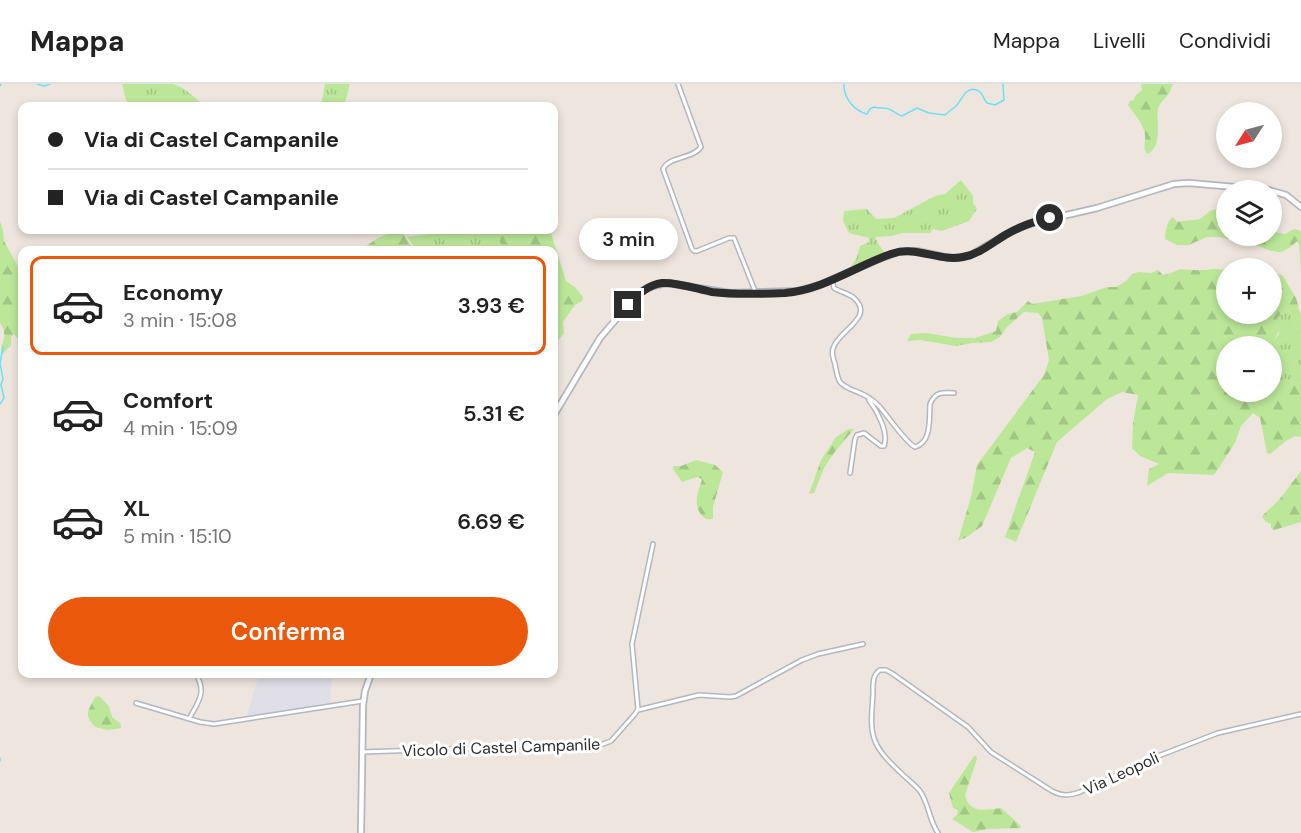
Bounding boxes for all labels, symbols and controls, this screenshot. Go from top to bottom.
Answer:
text: Mappa [30,23,124,60]
text: Mappa [993,27,1060,55]
text: Livelli [1093,27,1146,55]
text: Condividi [1179,27,1271,55]
north arrow [1216,102,1282,168]
map controls [1216,102,1282,402]
text: Via di Castel Campanile [84,125,339,154]
button: layers [1216,180,1282,246]
text: Via di Castel Campanile [84,183,339,212]
route start [1036,204,1063,231]
callout: 3 min [578,218,678,260]
text: 3 min [602,226,655,252]
button: + [1216,258,1282,324]
text: Economy [123,278,223,307]
icon: car [51,279,105,333]
text: 3.93 € [458,291,525,320]
route end [614,291,641,318]
text: 3 min · 15:08 [123,307,237,333]
button: − [1216,336,1282,402]
text: Comfort [123,386,213,415]
icon: car [51,387,105,441]
text: 5.31 € [463,399,525,428]
text: 4 min · 15:09 [123,415,238,441]
text: XL [123,494,150,523]
icon: car [51,495,105,549]
text: 6.69 € [457,507,525,536]
text: 5 min · 15:10 [123,523,232,549]
button: Conferma [48,597,528,666]
street label: Vicolo di Castel Campanile [402,734,600,761]
street label: Via Leopoli [1080,747,1162,800]

